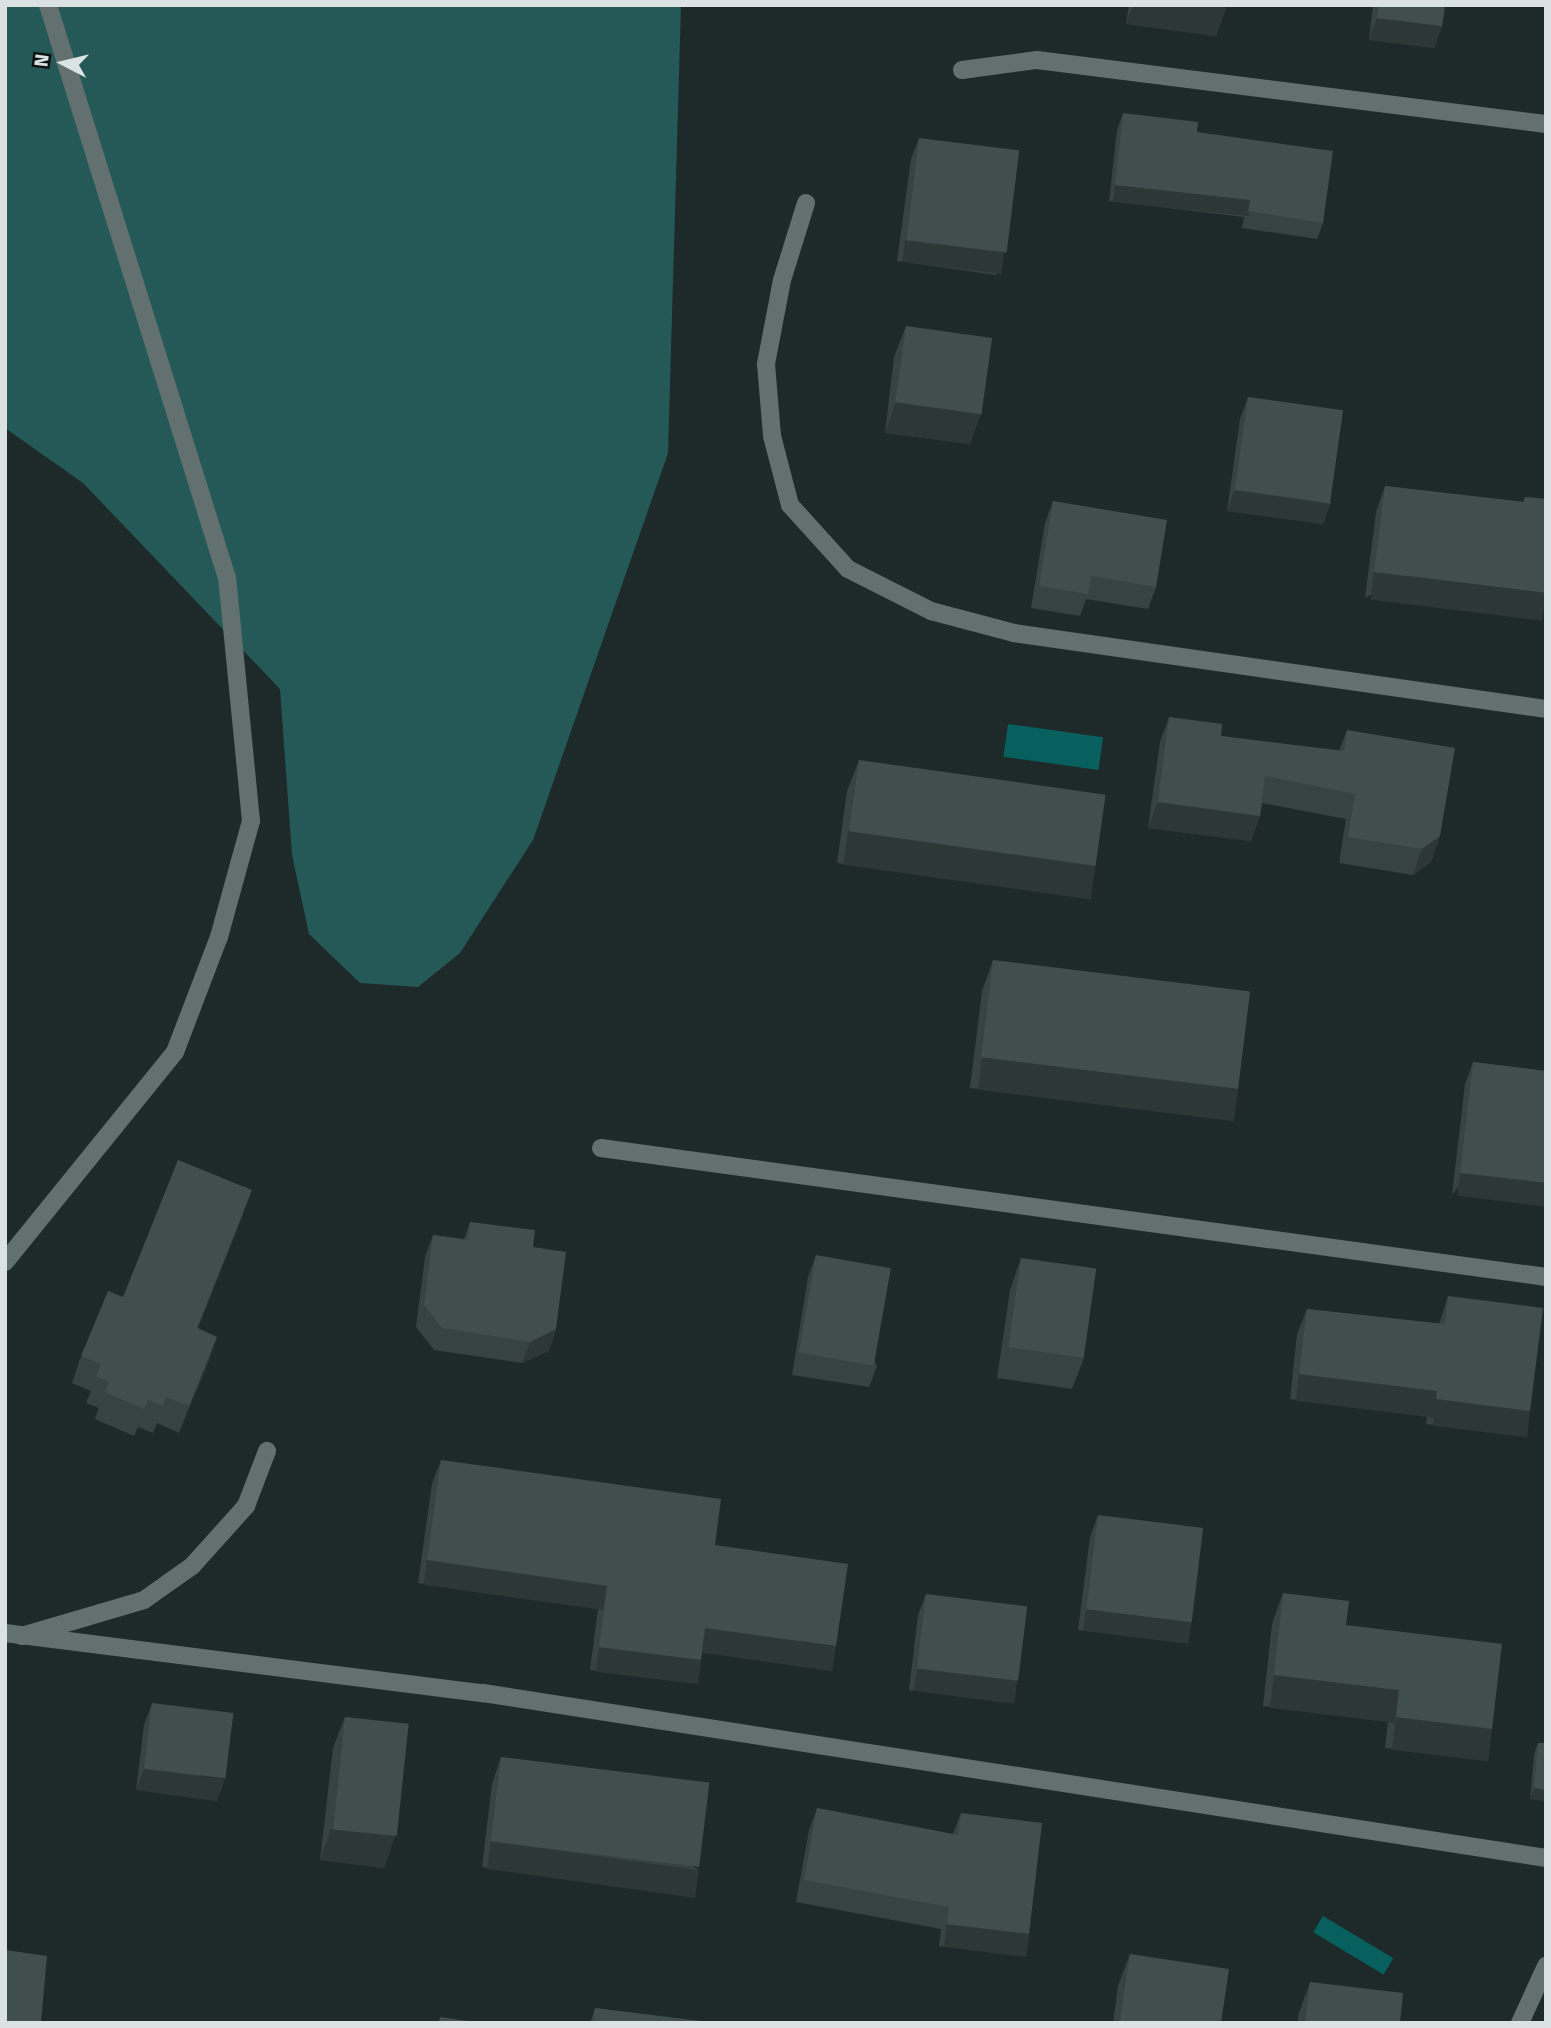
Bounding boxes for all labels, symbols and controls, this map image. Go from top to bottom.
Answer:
north arrow [28,28,98,98]
text: N [29,53,54,68]

